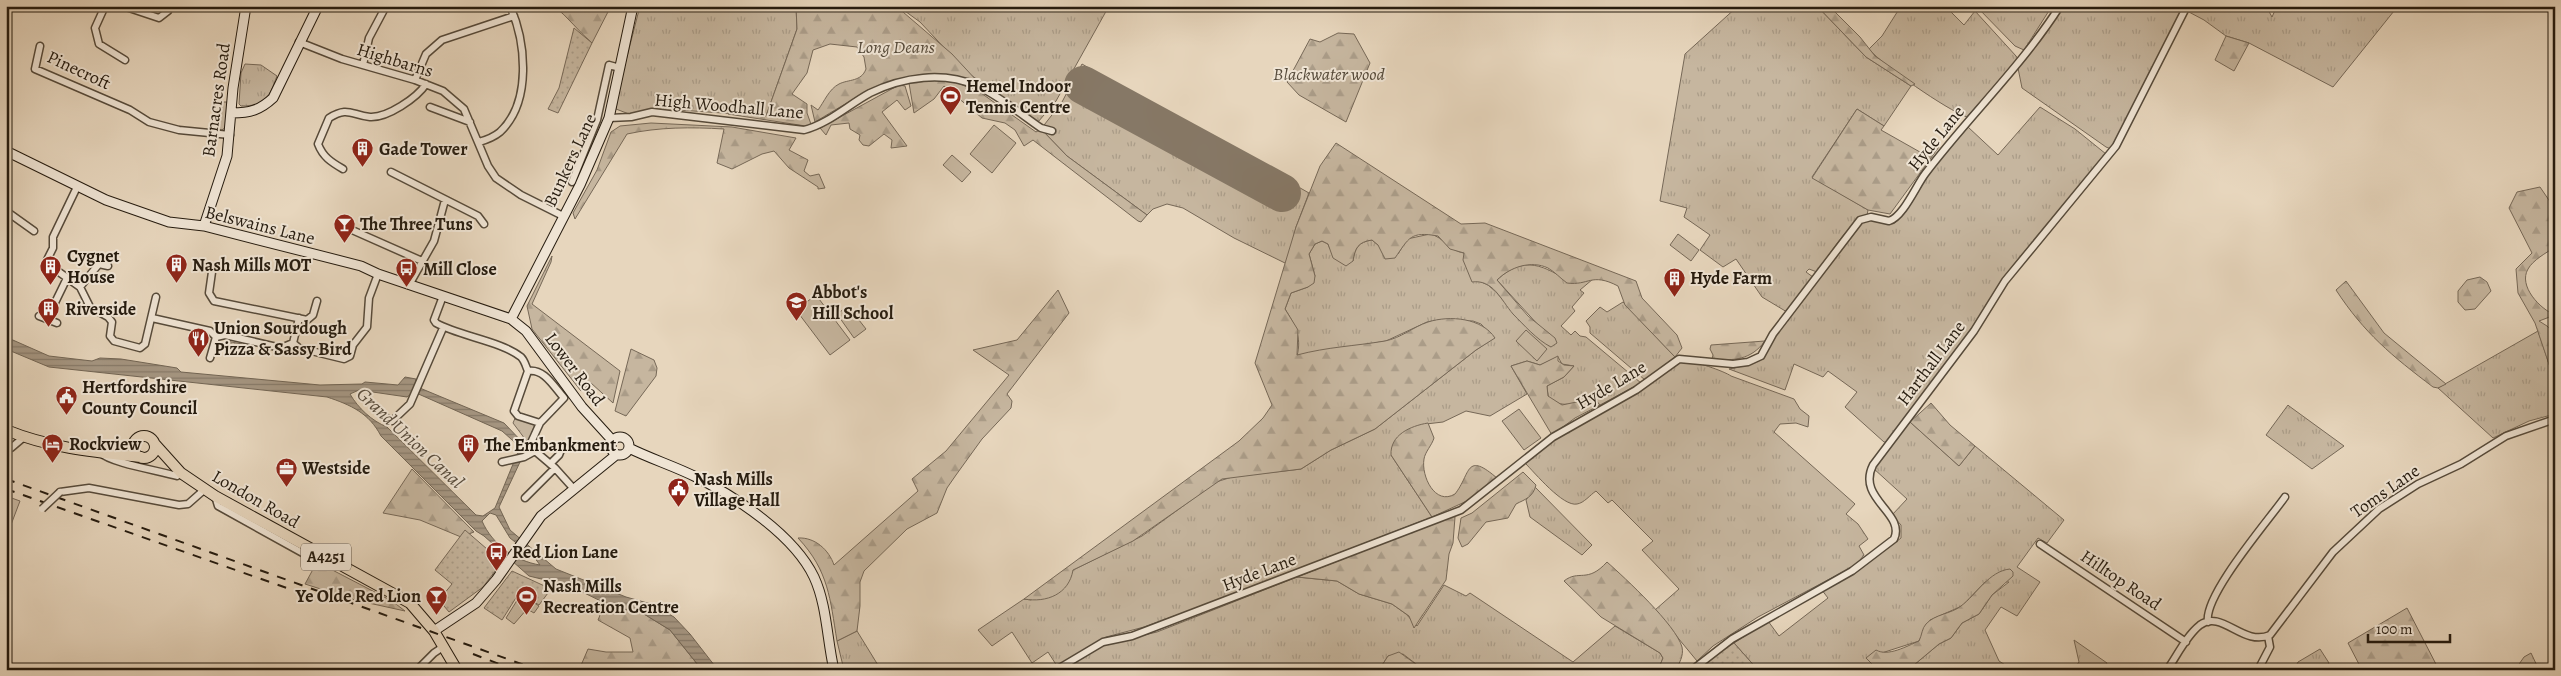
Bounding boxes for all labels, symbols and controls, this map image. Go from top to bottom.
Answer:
park label: Long Deans [857,35,935,59]
street label: Highbarns [354,37,436,83]
street label: Barnacres Road [196,41,236,159]
street label: Pinecroft [43,45,115,95]
park label: Blackwater wood [1273,62,1386,86]
place label: Hemel Indoor Tennis Centre [966,74,1071,119]
sports icon: Hemel Indoor Tennis Centre [938,84,962,115]
street label: High Woodhall Lane [653,88,805,124]
street label: Hyde Lane [1902,100,1970,176]
street label: Bunkers Lane [538,110,602,210]
building icon: Gade Tower [351,137,375,168]
place label: Gade Tower [379,137,468,161]
street label: Belswains Lane [203,200,317,250]
bar icon: The Three Tuns [332,212,356,243]
place label: The Three Tuns [360,212,473,236]
place label: Cygnet House [67,244,120,289]
building icon: Nash Mills MOT [164,253,188,284]
place label: Nash Mills MOT [192,253,312,277]
building icon: Cygnet House [39,254,63,285]
bus stop icon: Mill Close [395,257,419,288]
place label: Mill Close [423,257,497,281]
building icon: Hyde Farm [1662,266,1686,297]
place label: Hyde Farm [1690,266,1772,290]
place label: Abbot's Hill School [811,280,894,325]
school or university icon: Abbot's Hill School [784,290,808,321]
building icon: Riverside [37,297,61,328]
place label: Riverside [65,297,136,321]
place label: Union Sourdough Pizza & Sassy Bird [214,316,352,361]
street label: Harthall Lane [1891,316,1971,410]
restaurant icon: Union Sourdough Pizza & Sassy Bird [186,326,210,357]
street label: Lower Road [539,327,611,411]
street label: Hyde Lane [1572,355,1650,415]
place label: Hertfordshire County Council [82,375,198,420]
water label: Grand Union Canal [351,381,470,495]
public building icon: Hertfordshire County Council [54,385,78,416]
hotel icon: Rockview [41,432,65,463]
place label: Rockview [69,432,142,456]
building icon: The Embankment [456,433,480,464]
place label: The Embankment [484,433,616,457]
office icon: Westside [274,456,298,487]
place label: Westside [301,456,370,480]
street label: Toms Lane [2346,459,2424,523]
street label: London Road [208,464,304,534]
place label: Nash Mills Village Hall [693,467,780,512]
public building icon: Nash Mills Village Hall [666,477,690,508]
bus stop icon: Red Lion Lane [484,540,508,571]
place label: Red Lion Lane [512,540,618,564]
road number: A4251 [301,544,351,570]
street label: Hilltop Road [2076,544,2166,616]
street label: Hyde Lane [1219,547,1299,597]
place label: Nash Mills Recreation Centre [543,574,679,619]
place label: Ye Olde Red Lion [295,584,421,608]
bar icon: Ye Olde Red Lion [425,584,449,615]
sports icon: Nash Mills Recreation Centre [515,584,539,615]
scale bar [2368,611,2451,643]
text: 100 m [2376,619,2413,639]

